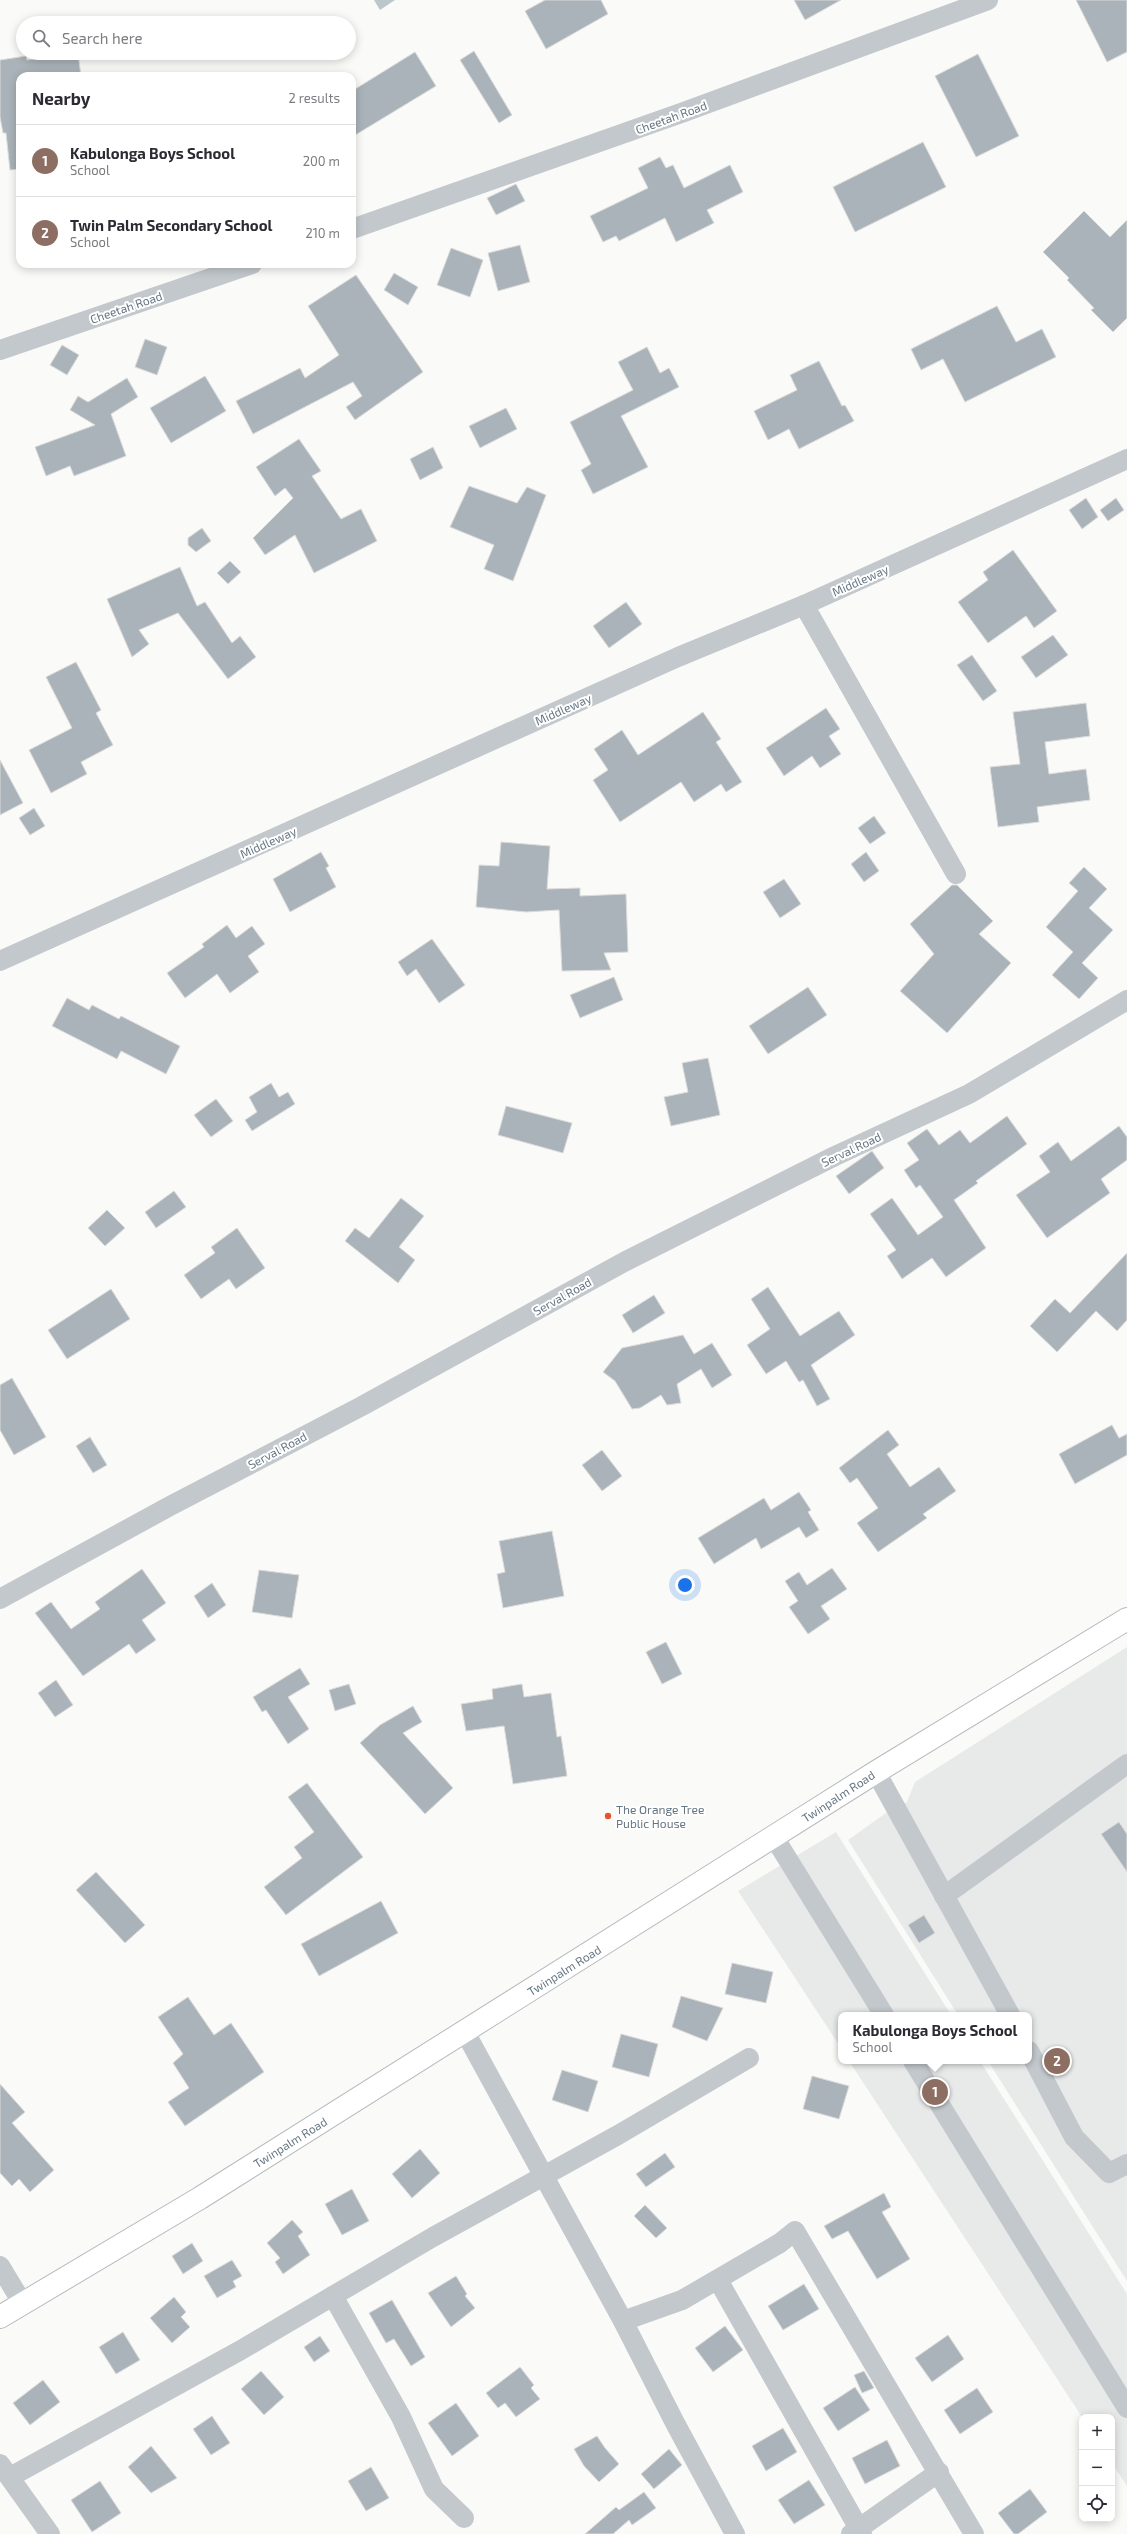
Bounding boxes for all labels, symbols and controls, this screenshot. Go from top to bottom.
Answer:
search box [16,16,356,60]
icon: search [30,27,52,49]
text: Search here [62,29,143,47]
text: Nearby [32,88,90,108]
text: 2 results [288,90,340,106]
street label: Cheetah Road [633,98,709,136]
text: Kabulonga Boys School [70,144,235,162]
text: 1 [42,153,48,169]
text: 200 m [303,153,340,169]
text: School [70,162,110,178]
text: Twin Palm Secondary School [70,216,272,234]
text: 2 [41,225,49,241]
text: 210 m [305,225,340,241]
text: School [70,234,110,250]
street label: Cheetah Road [88,288,164,326]
street label: Middleway [830,561,891,599]
street label: Middleway [533,690,594,728]
street label: Middleway [238,823,299,861]
street label: Serval Road [819,1129,883,1169]
street label: Serval Road [530,1274,594,1318]
street label: Serval Road [245,1429,309,1471]
your location [675,1575,695,1595]
street label: Twinpalm Road [799,1767,877,1825]
place label: The Orange Tree Public House [616,1802,704,1830]
marker: The Orange Tree Public House [603,1811,613,1821]
street label: Twinpalm Road [525,1942,603,1998]
popup [838,2012,1032,2064]
text: Kabulonga Boys School [852,2021,1018,2039]
text: School [852,2039,892,2055]
pin: 2 [1044,2046,1070,2076]
pin: 1 [922,2077,948,2107]
street label: Twinpalm Road [251,2114,329,2170]
map controls [1079,2414,1115,2522]
button: + [1079,2414,1115,2450]
button: − [1079,2450,1115,2486]
button: locate [1079,2486,1115,2522]

